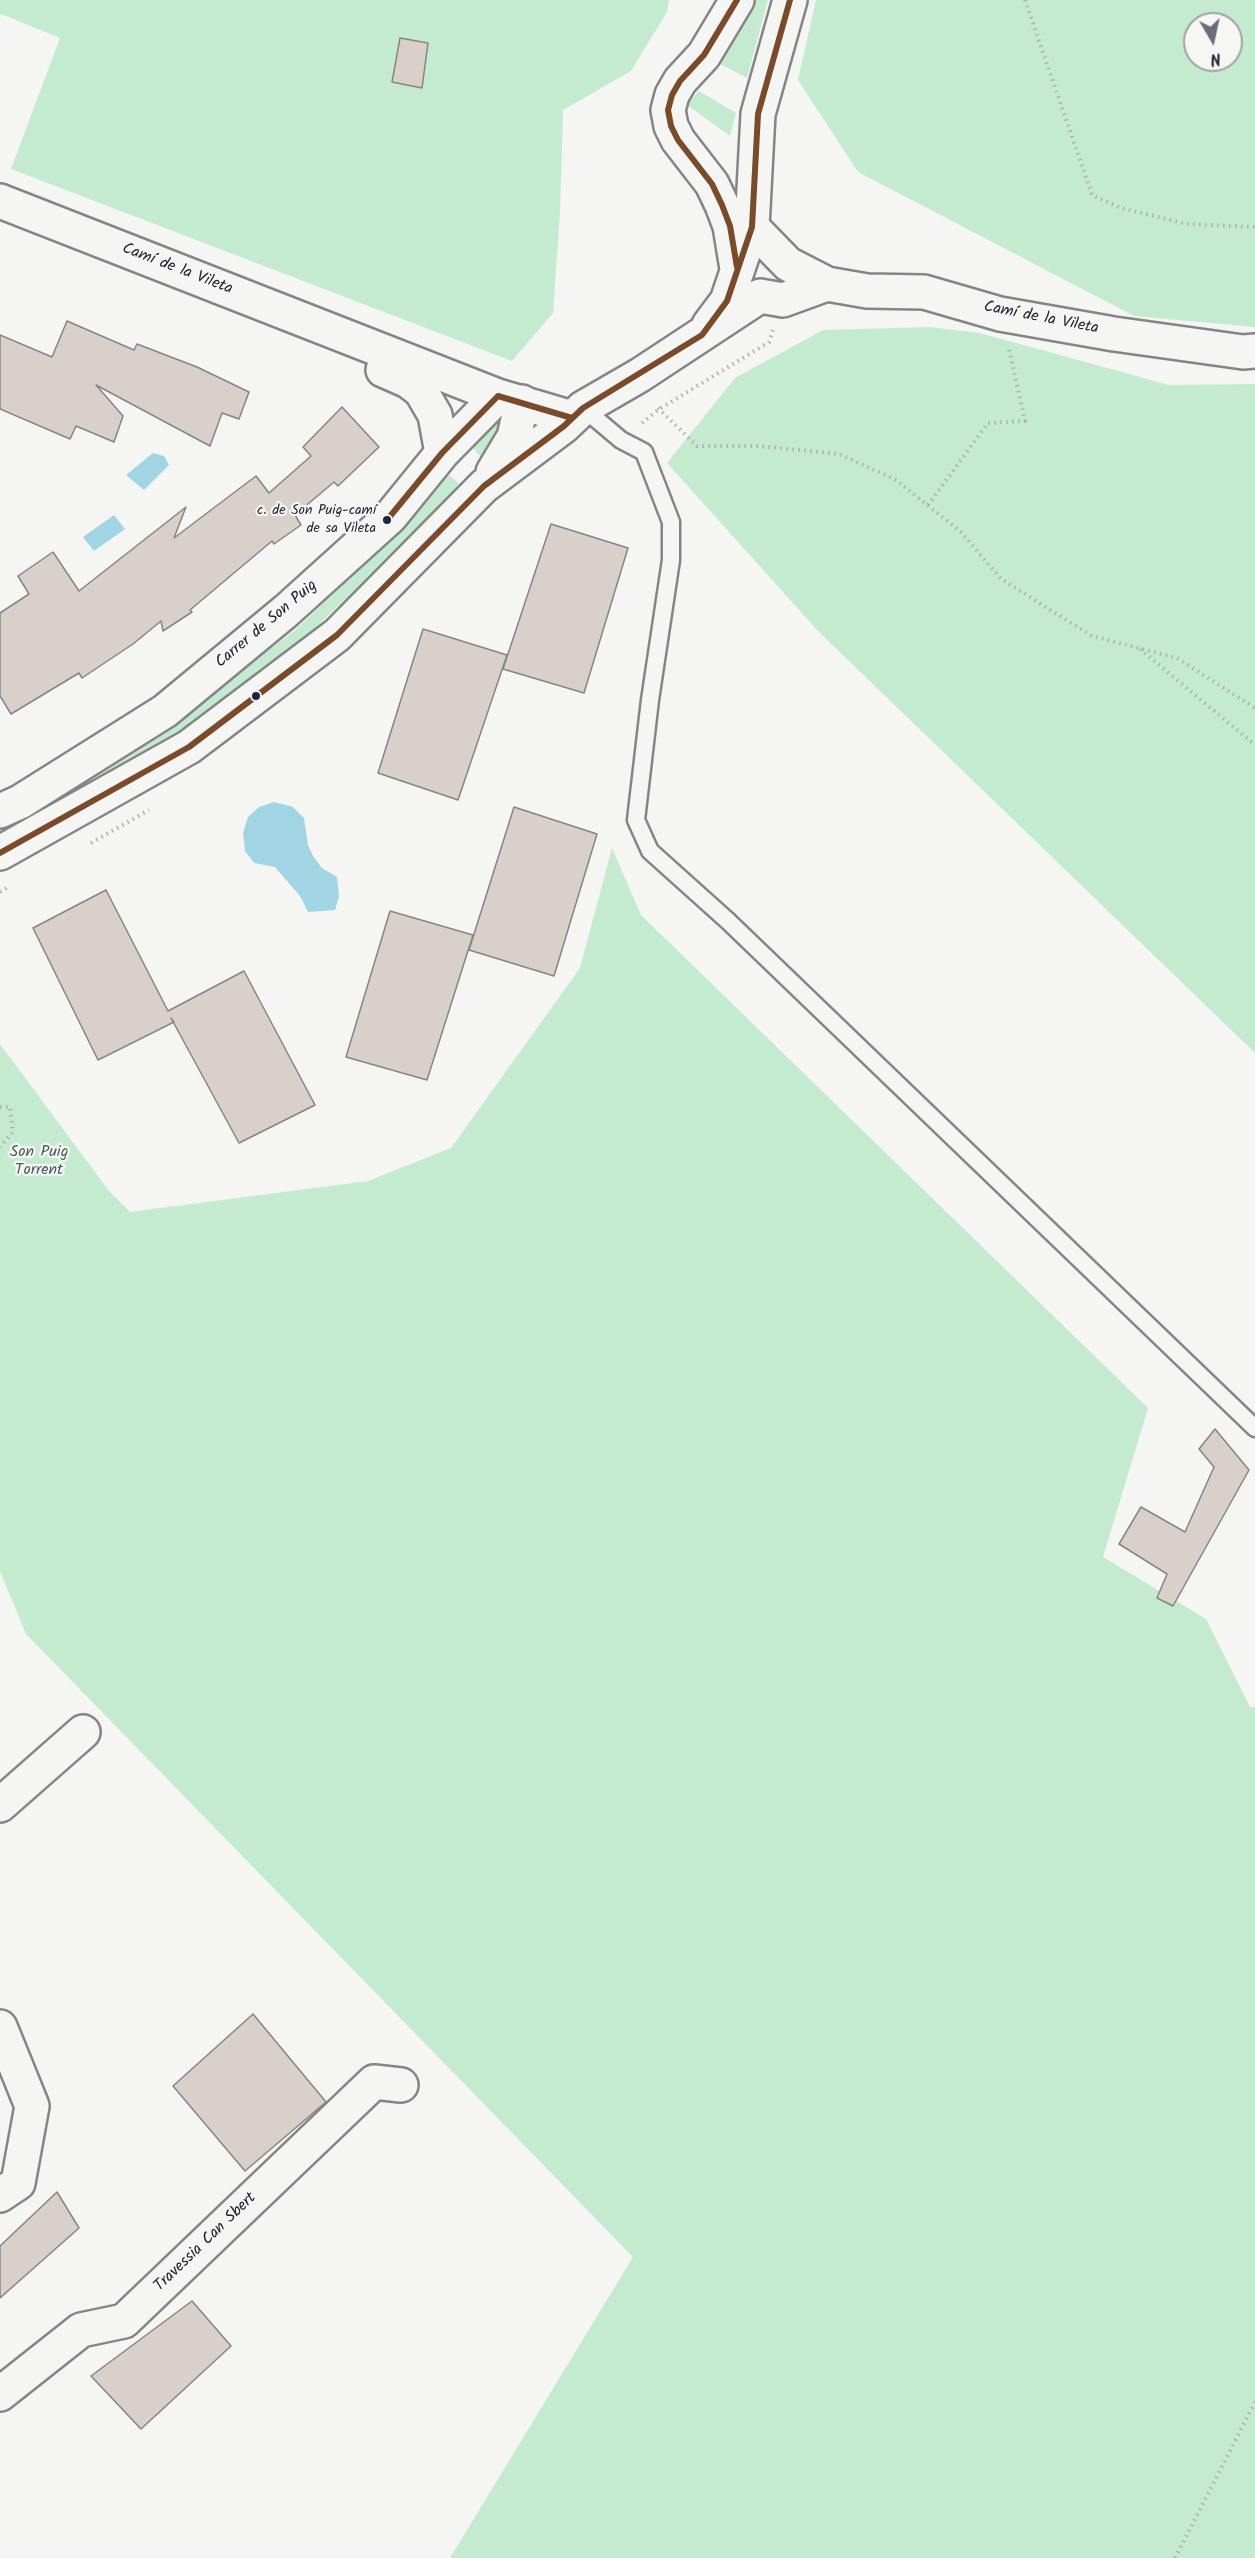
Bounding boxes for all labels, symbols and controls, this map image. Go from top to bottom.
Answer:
north arrow [1183,12,1243,72]
text: N [1209,45,1223,71]
street label: Camí de la Vileta [119,240,235,300]
street label: Camí de la Vileta [982,298,1100,340]
place label: c. de Son Puig-camí de sa Vileta [257,504,376,536]
marker: c. de Son Puig-camí de sa Vileta [381,514,393,526]
street label: Carrer de Son Puig [212,577,322,673]
unlabelled marker [250,690,262,702]
park label: Son Puig Torrent [10,1143,68,1181]
street label: Travessia Can Sbert [151,2189,261,2297]

